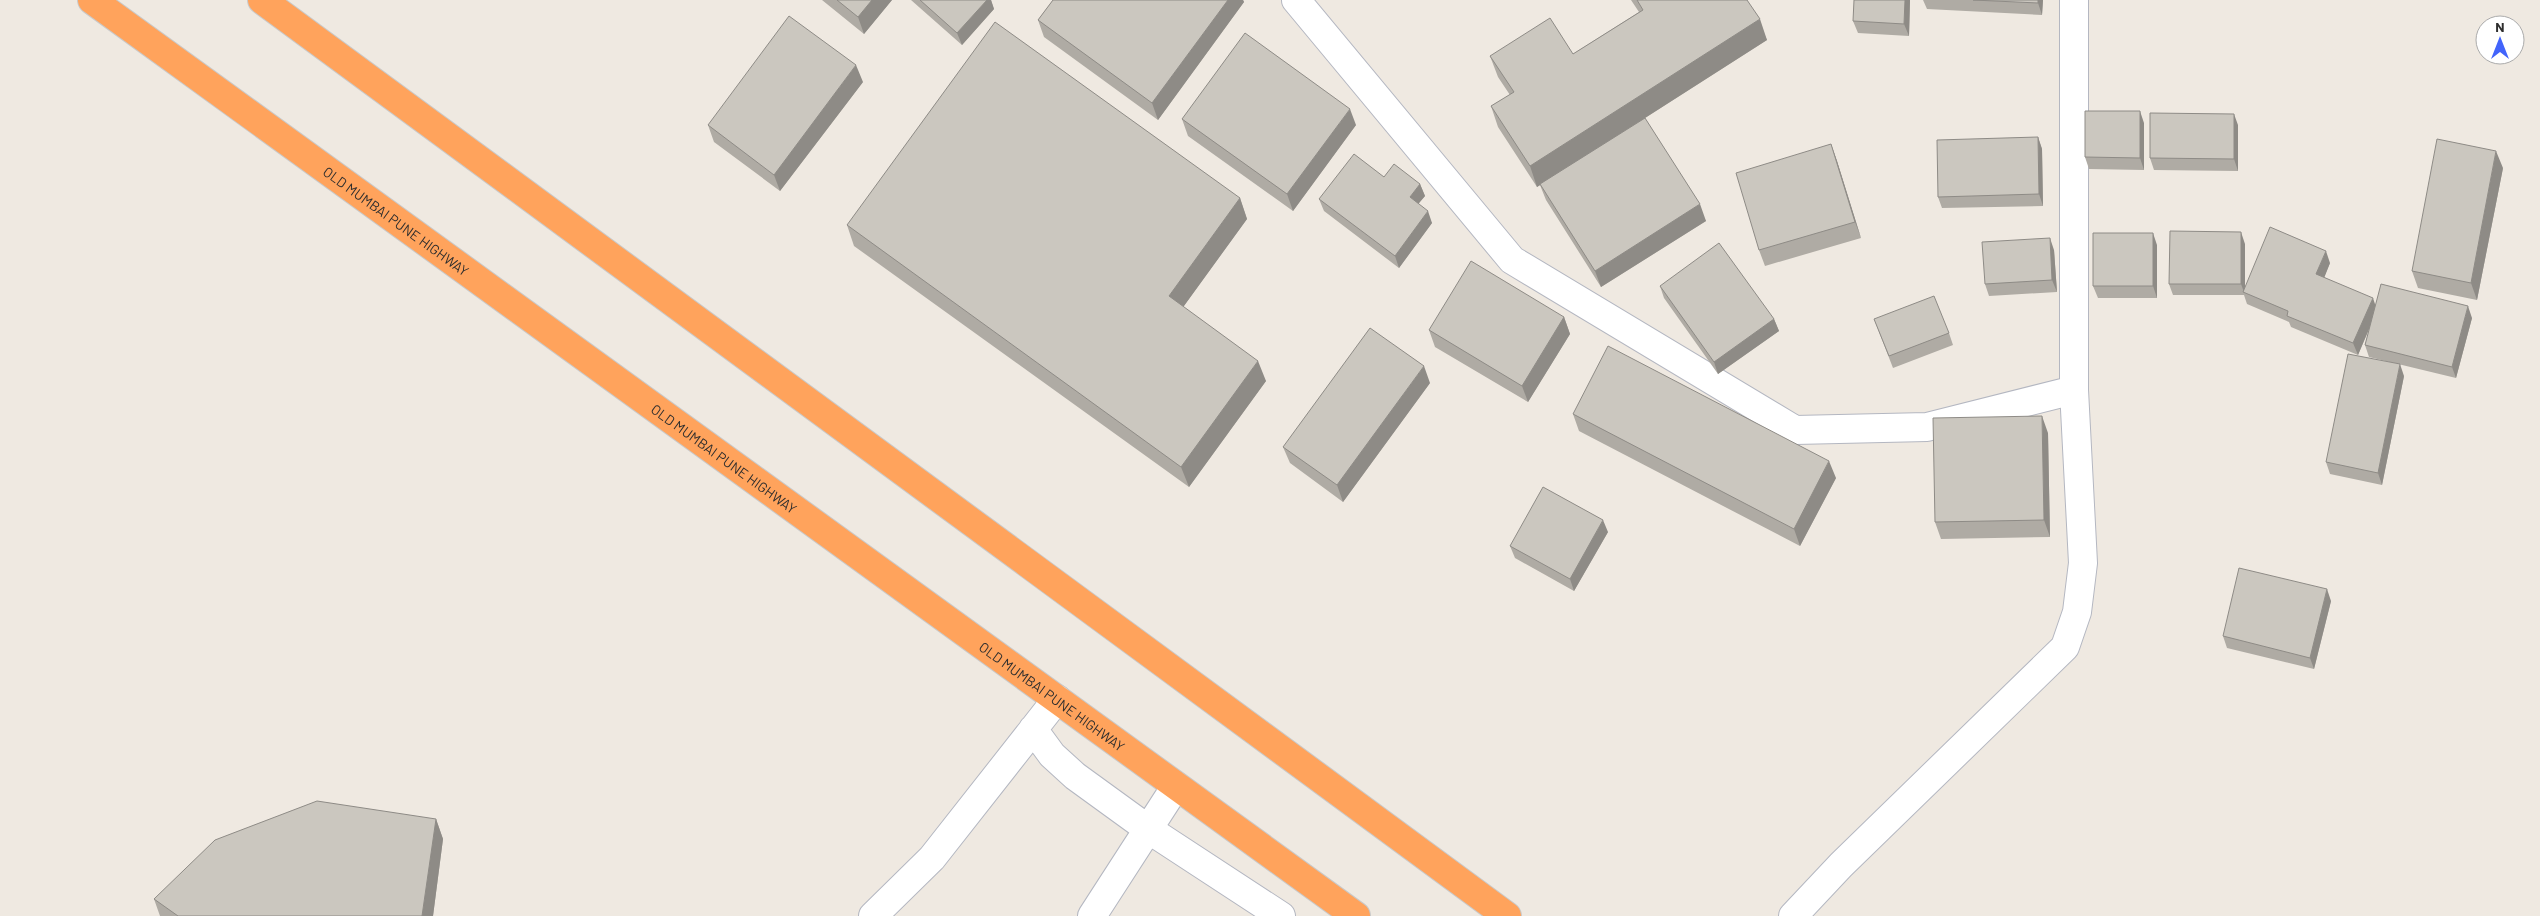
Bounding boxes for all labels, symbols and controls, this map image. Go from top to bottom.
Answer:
north arrow [2475,15,2525,65]
text: N [2495,18,2505,35]
street label: OLD MUMBAI PUNE HIGHWAY [320,162,473,279]
street label: OLD MUMBAI PUNE HIGHWAY [648,400,801,517]
street label: OLD MUMBAI PUNE HIGHWAY [976,638,1128,754]

